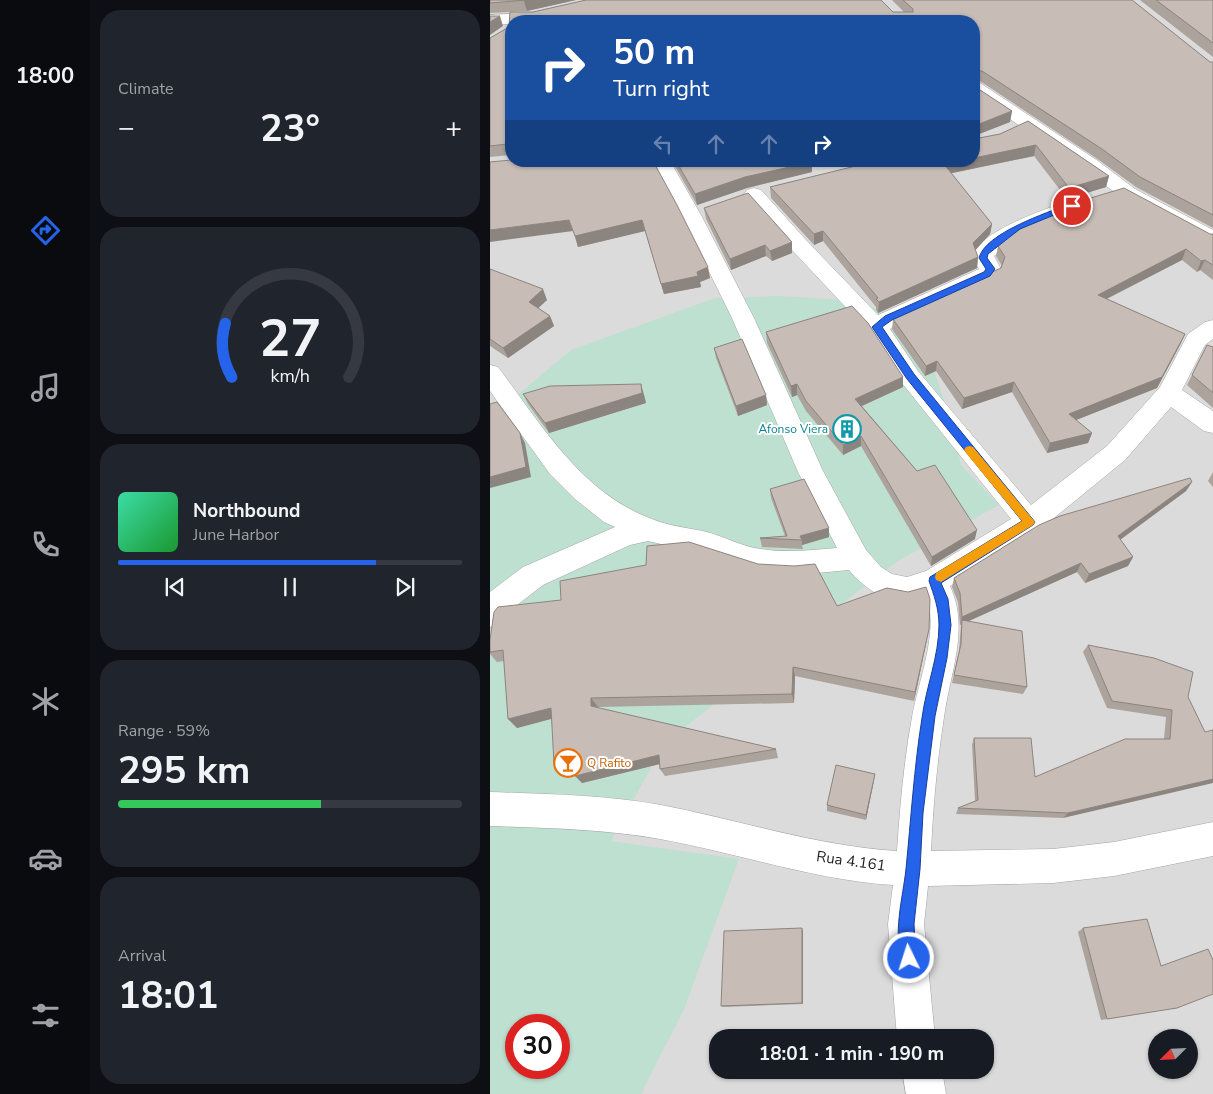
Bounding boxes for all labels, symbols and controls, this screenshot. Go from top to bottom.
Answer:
text: 50 m [613,29,695,76]
icon: right [530,35,595,100]
text: 18:00 [16,61,74,91]
text: Turn right [613,74,709,104]
text: Climate [118,78,173,100]
text: 23° [260,103,320,154]
text: − [118,109,135,147]
text: + [445,109,462,147]
icon: left [649,130,677,158]
icon: ahead [702,130,730,158]
icon: ahead [755,130,783,158]
icon: right [808,130,836,158]
pin [1051,185,1093,227]
icon: arrive [1058,192,1086,220]
icon: directions [28,213,63,248]
text: 27 [259,303,321,374]
text: km/h [270,364,310,388]
icon: music [28,370,63,405]
building icon: Afonso Viera [832,414,862,444]
place label: Afonso Viera [758,421,828,437]
text: Northbound [193,498,300,524]
text: June Harbor [193,524,279,546]
icon: phone [28,527,63,562]
icon: previous [161,573,189,601]
icon: pause [276,573,304,601]
icon: next [391,573,419,601]
icon: climate [28,684,63,719]
text: Range · 59% [118,720,210,742]
text: 295 km [118,745,250,796]
bar icon: Q Rafito [553,748,583,778]
place label: Q Rafito [587,755,632,771]
icon: car [28,841,63,876]
street label: Rua 4.161 [815,846,887,876]
position arrow [882,931,934,983]
text: Arrival [118,945,166,967]
text: 18:01 [118,970,219,1021]
icon: filters [28,998,63,1033]
speed limit sign: 30 [505,1014,570,1079]
north arrow [1148,1029,1198,1079]
map controls [1148,1029,1198,1079]
text: 18:01 · 1 min · 190 m [759,1041,944,1067]

